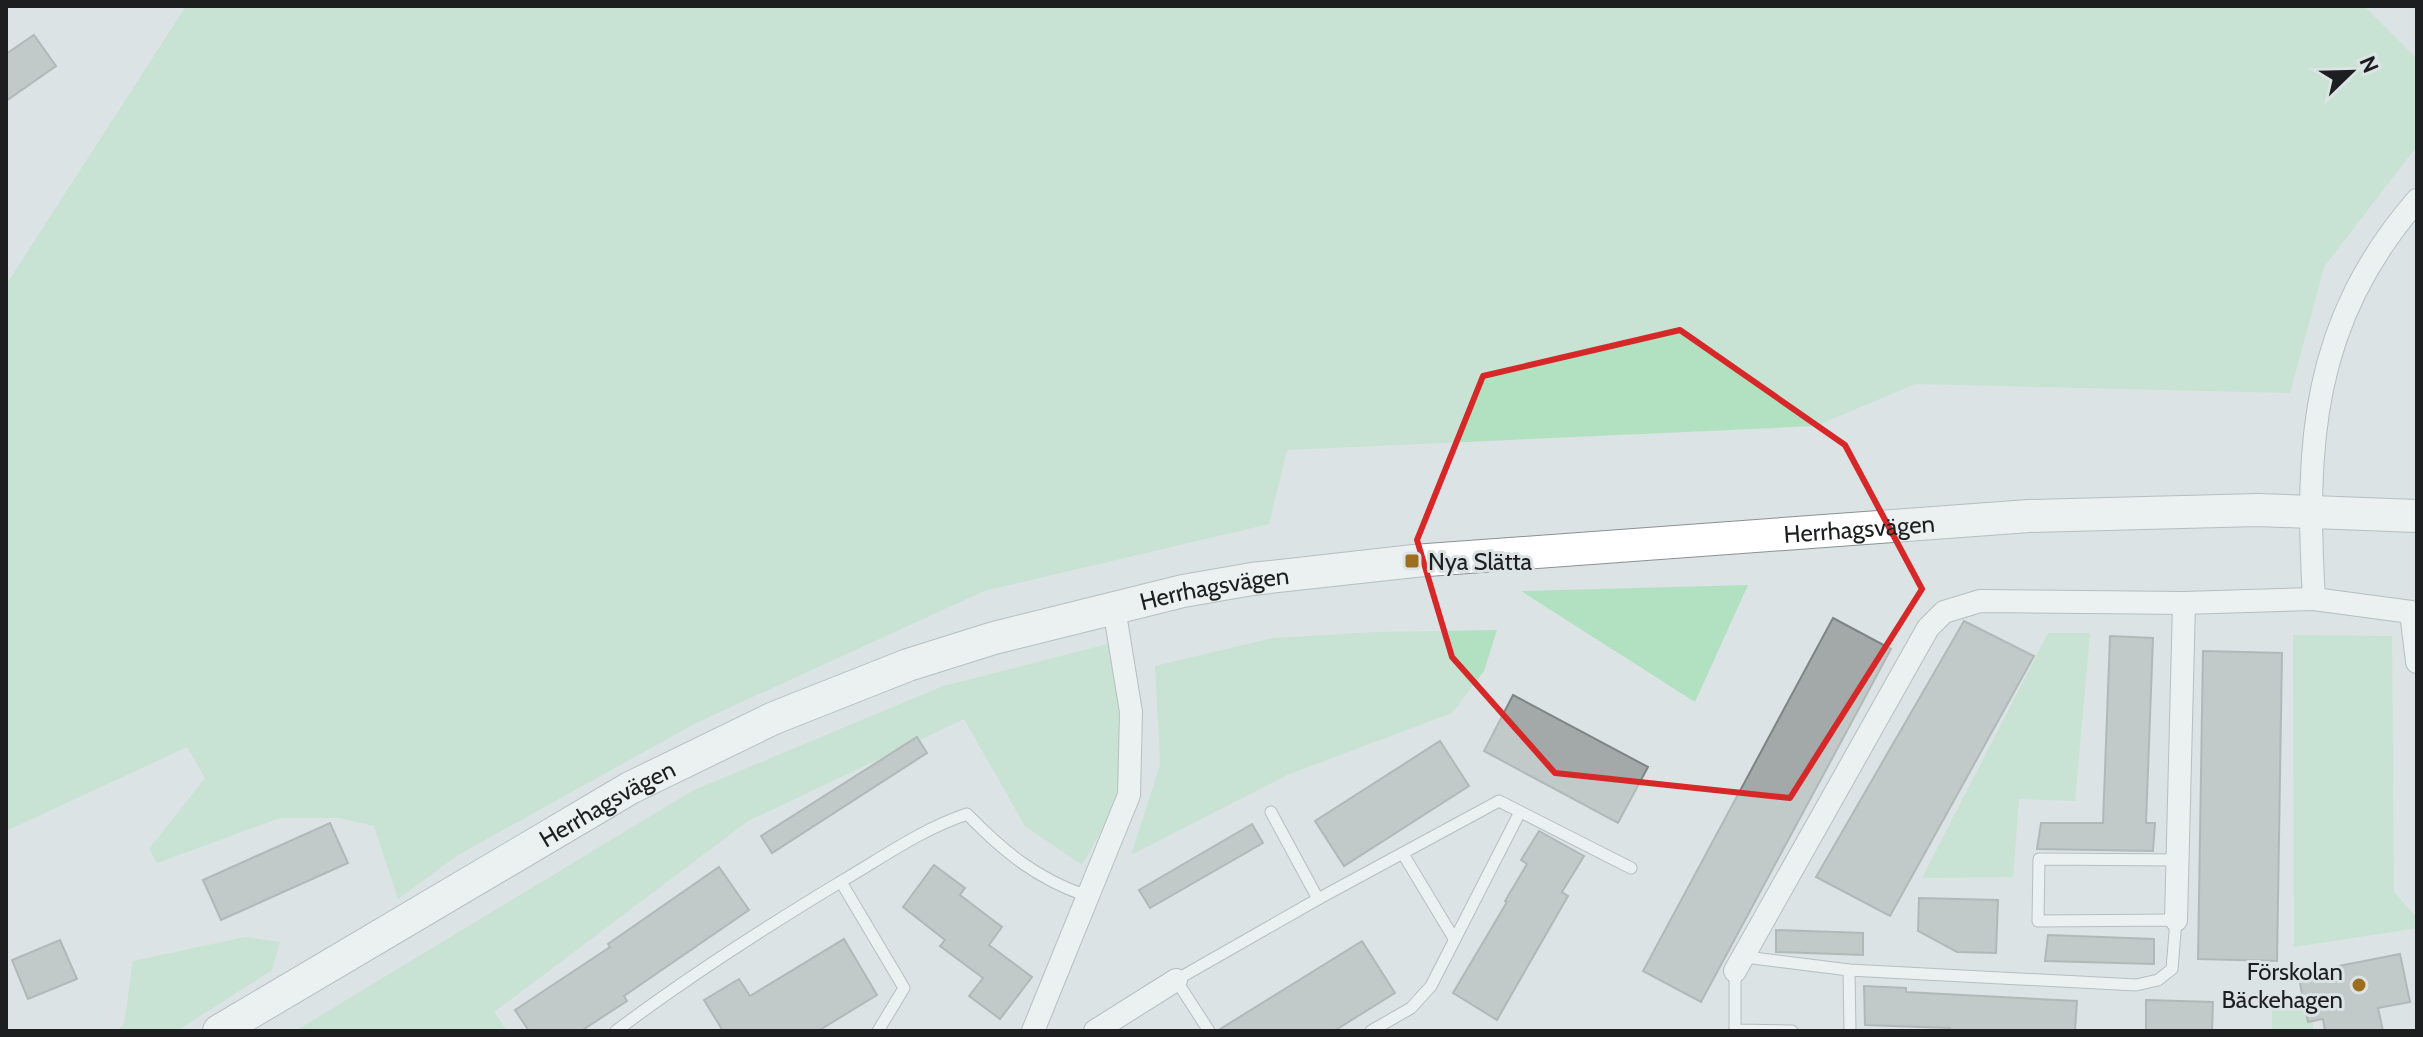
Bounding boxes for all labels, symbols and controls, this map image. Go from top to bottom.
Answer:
north arrow [2311,32,2391,112]
text: N [2353,52,2384,77]
street label: Herrhagsvägen [1783,508,1936,548]
place label: Nya Slätta [1428,547,1533,576]
marker: Nya Slätta [1403,552,1421,570]
street label: Herrhagsvägen [1137,560,1290,616]
street label: Herrhagsvägen [534,754,680,853]
place label: Förskolan Bäckehagen [2222,957,2343,1014]
marker: Förskolan Bäckehagen [2350,976,2368,994]

